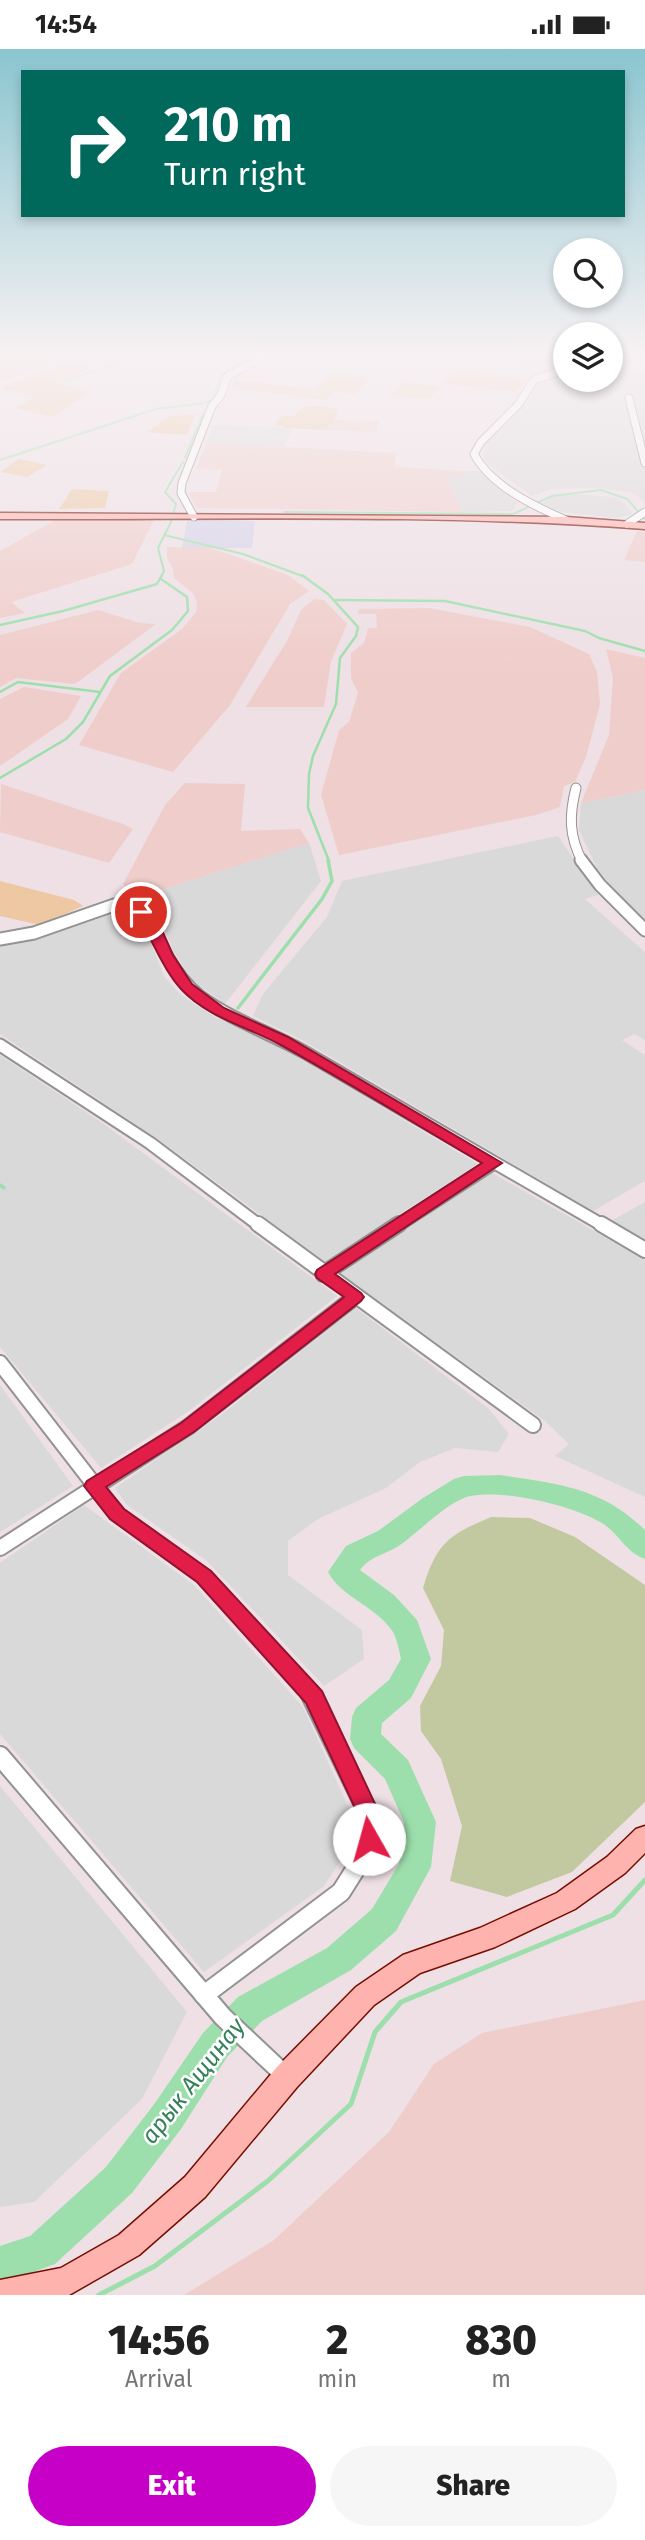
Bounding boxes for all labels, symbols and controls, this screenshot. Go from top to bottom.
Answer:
text: 14:54 [35,9,97,40]
text: 210 m [164,95,293,154]
icon: right [49,98,140,189]
text: Turn right [164,155,306,193]
map controls [553,238,623,392]
button: search [553,238,623,308]
button: layers [553,322,623,392]
pin [111,882,171,942]
icon: arrive [122,893,160,931]
position arrow [332,1802,406,1876]
water label: арык Ащинау [135,2012,251,2149]
text: 14:56 [108,2315,209,2365]
text: 2 [326,2315,348,2365]
text: 830 [465,2315,537,2365]
text: Arrival [125,2365,192,2393]
text: min [317,2365,357,2393]
text: m [491,2365,511,2393]
button: Exit [28,2446,316,2526]
button: Share [330,2446,617,2526]

